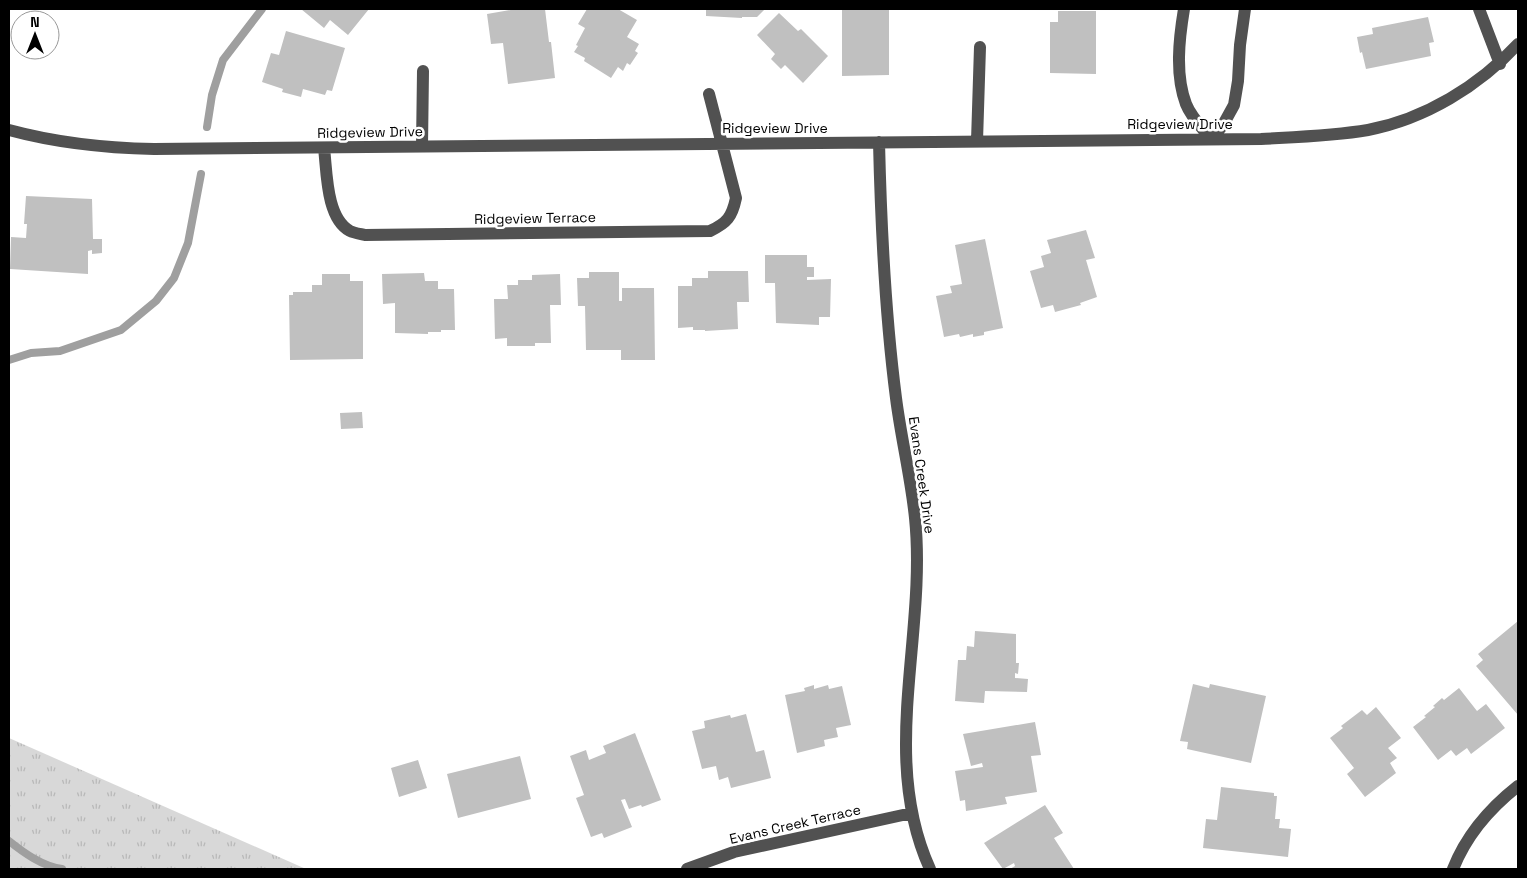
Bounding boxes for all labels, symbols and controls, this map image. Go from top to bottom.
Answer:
north arrow [10,10,60,60]
text: N [30,13,40,31]
street label: Ridgeview Drive [1127,115,1233,133]
street label: Ridgeview Drive [722,119,828,137]
street label: Ridgeview Drive [317,122,423,142]
street label: Ridgeview Terrace [474,208,596,228]
street label: Evans Creek Drive [905,415,939,535]
street label: Evans Creek Terrace [728,800,862,848]

